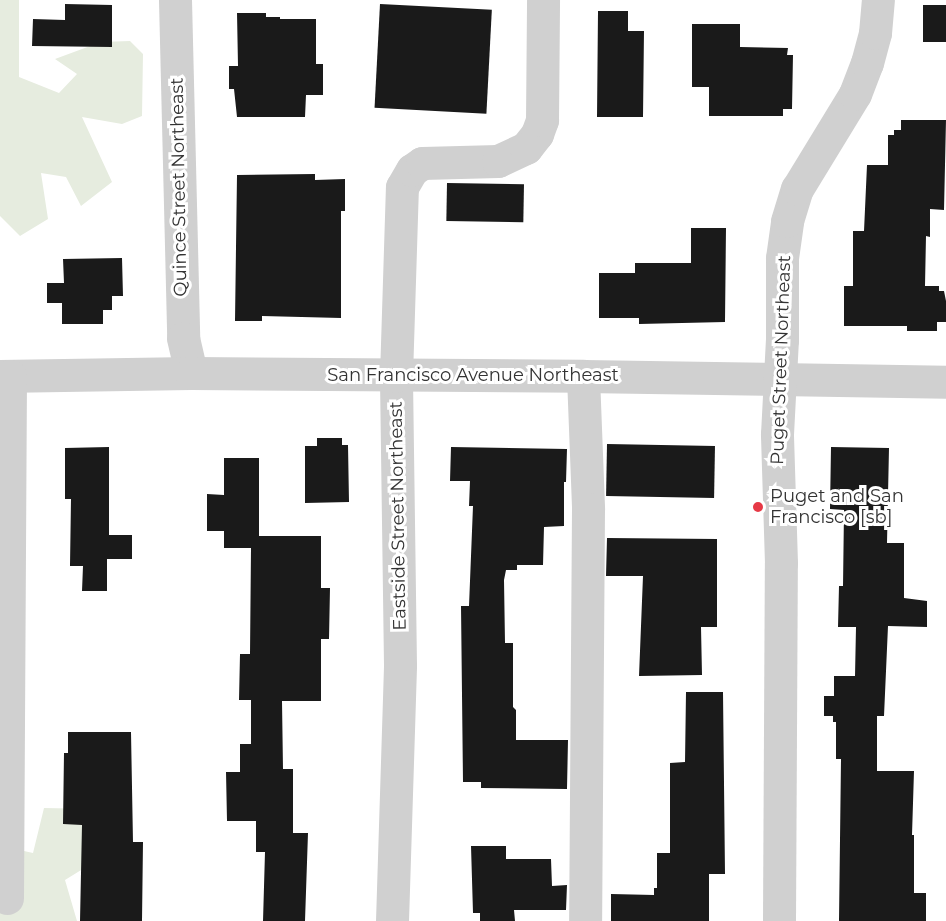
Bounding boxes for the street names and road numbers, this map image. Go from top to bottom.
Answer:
street label: Quince Street Northeast [166,77,192,297]
street label: Puget Street Northeast [767,255,795,465]
street label: San Francisco Avenue Northeast [327,364,619,386]
street label: Eastside Street Northeast [385,401,411,631]

